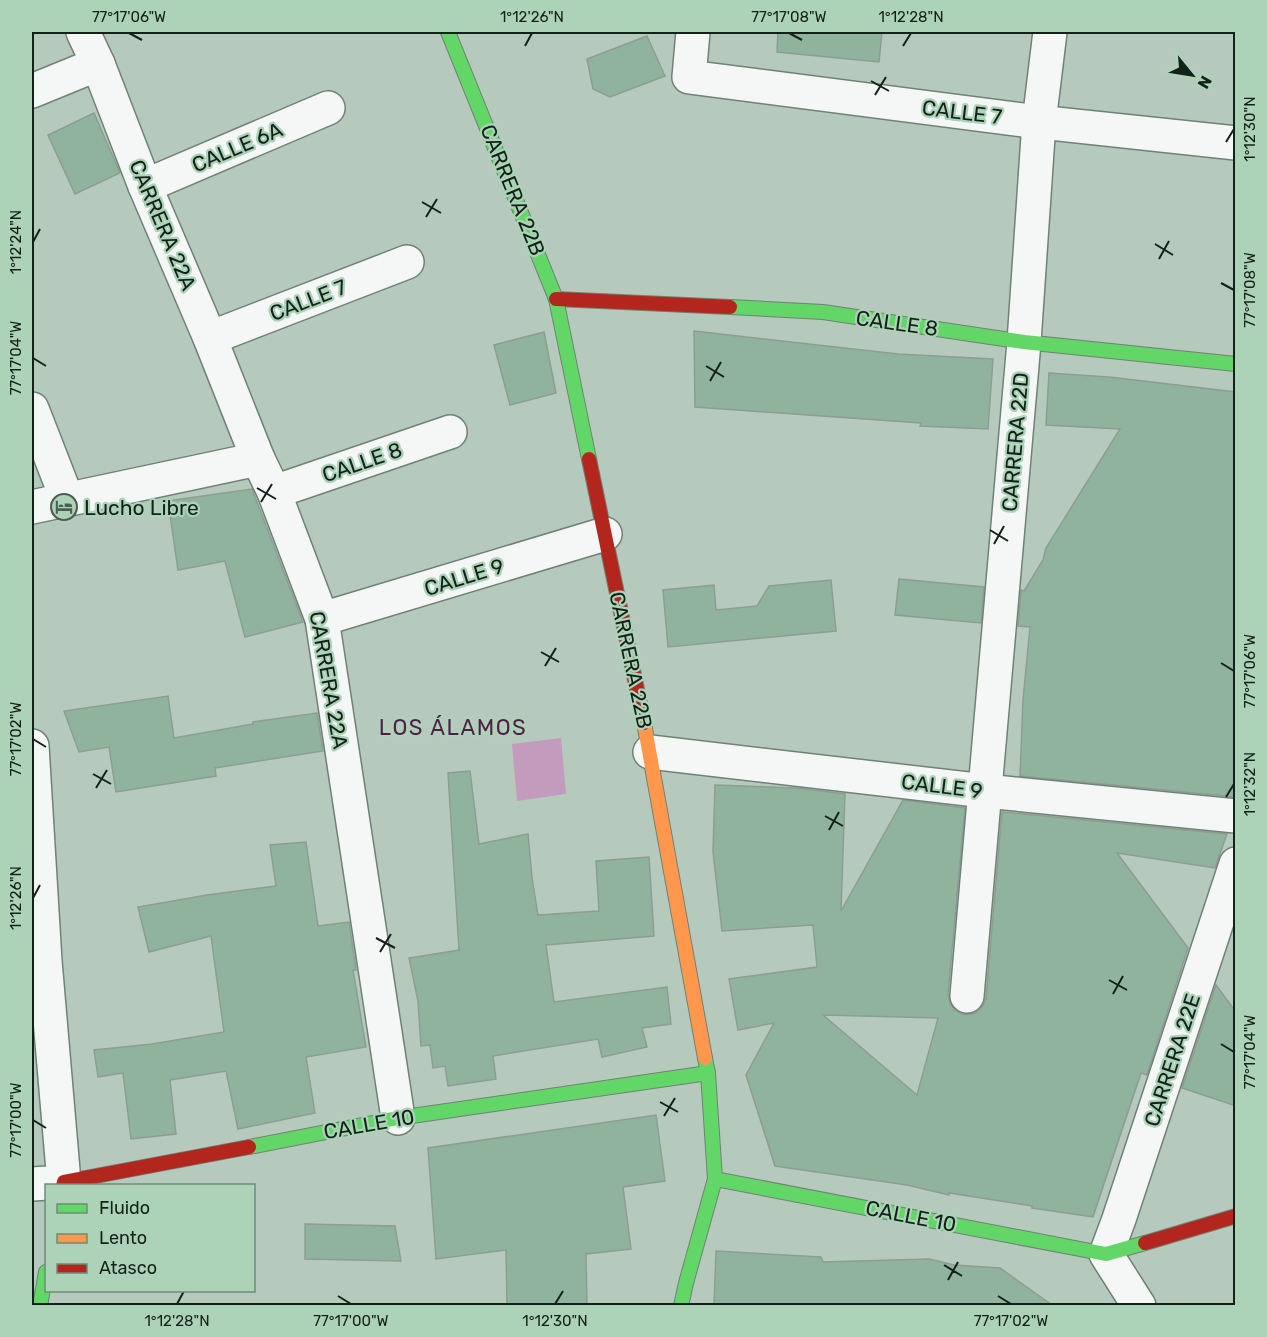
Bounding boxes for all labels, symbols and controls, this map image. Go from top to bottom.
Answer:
text: 77°17'06"W [92,8,166,26]
text: 1°12'26"N [500,8,564,26]
text: 77°17'08"W [751,8,827,26]
text: 1°12'28"N [878,8,944,26]
north arrow [1162,45,1222,105]
text: N [1193,73,1216,92]
street label: CALLE 7 [921,95,1004,129]
text: 1°12'30"N [1241,96,1259,162]
street label: CALLE 6A [188,117,286,177]
street label: CARRERA 22B [475,121,551,259]
street label: CARRERA 22A [124,156,202,294]
text: 1°12'24"N [7,210,25,274]
text: 77°17'08"W [1241,252,1259,328]
street label: CALLE 7 [266,274,350,326]
street label: CALLE 8 [854,305,940,341]
text: 77°17'04"W [7,321,25,395]
street label: CARRERA 22D [996,371,1034,513]
street label: CALLE 8 [319,437,405,487]
hotel icon: Lucho Libre [49,492,79,522]
place label: Lucho Libre [84,495,199,520]
street label: CALLE 9 [421,553,507,601]
street label: CARRERA 22B [604,589,658,731]
street label: CARRERA 22A [305,609,353,751]
text: 77°17'06"W [1241,634,1259,708]
text: 77°17'02"W [7,702,25,776]
district label: LOS ÁLAMOS [379,714,527,741]
text: 1°12'32"N [1241,752,1259,816]
street label: CALLE 9 [900,769,984,803]
text: 1°12'26"N [7,866,25,930]
street label: CARRERA 22E [1139,991,1205,1129]
text: 77°17'04"W [1241,1015,1259,1089]
text: 77°17'00"W [7,1082,25,1158]
street label: CALLE 10 [322,1104,416,1144]
legend [45,1184,255,1292]
street label: CALLE 10 [864,1195,958,1237]
text: Fluido [99,1197,150,1219]
text: Lento [99,1227,147,1249]
text: Atasco [99,1257,157,1279]
text: 1°12'28"N [144,1312,210,1330]
text: 77°17'00"W [313,1312,389,1330]
text: 1°12'30"N [522,1312,588,1330]
text: 77°17'02"W [974,1312,1048,1330]

